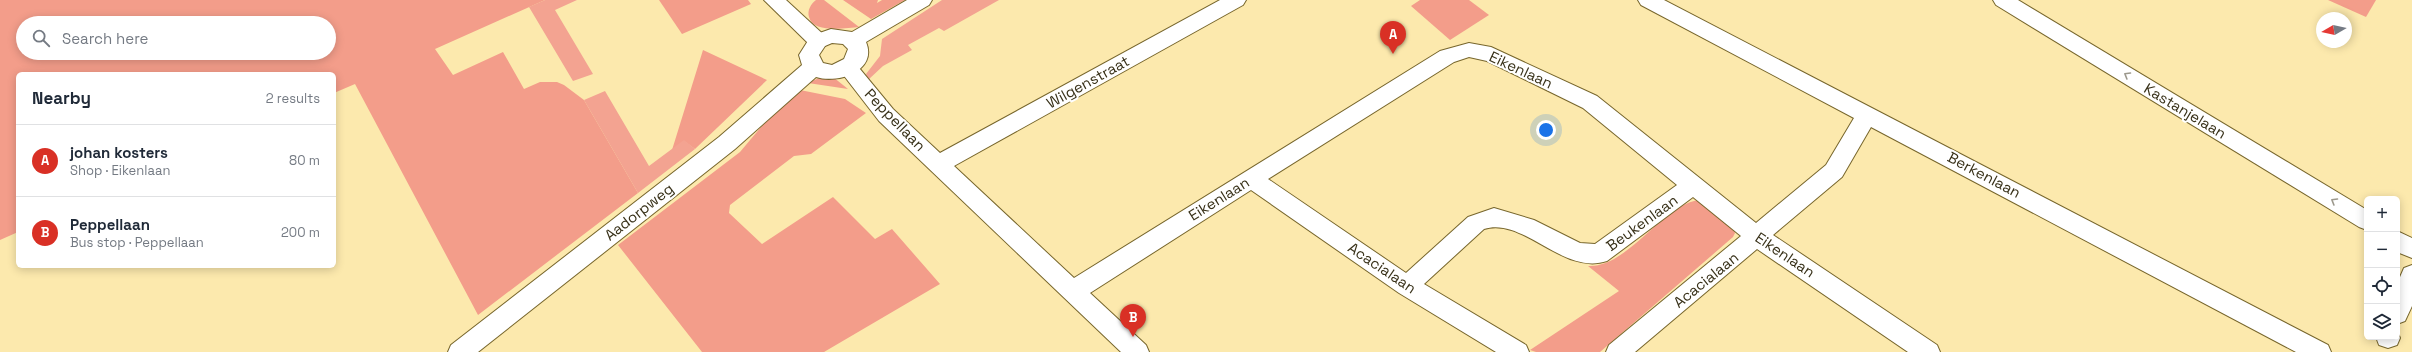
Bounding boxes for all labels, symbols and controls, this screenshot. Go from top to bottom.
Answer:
north arrow [2316,12,2352,48]
search box [16,16,336,60]
pin: A [1380,21,1406,54]
icon: search [30,27,52,49]
text: Search here [62,29,148,48]
street label: Eikenlaan [1486,47,1556,93]
street label: Wilgenstraat [1043,51,1133,112]
one-way arrow [2124,73,2131,80]
street label: Kastanjelaan [2141,79,2230,143]
street label: Peppellaan [861,84,930,155]
text: Nearby [32,87,91,109]
text: 2 results [266,90,320,107]
your location [1536,120,1556,140]
text: johan kosters [70,143,168,162]
street label: Berkenlaan [1944,147,2024,202]
text: A [41,152,49,169]
text: 80 m [289,152,320,169]
text: Shop · Eikenlaan [70,162,170,179]
street label: Eikenlaan [1185,173,1253,225]
street label: Aadorpweg [600,179,677,244]
street label: Beukenlaan [1602,190,1681,255]
map controls [2364,196,2400,340]
button: + [2364,196,2400,232]
one-way arrow [2331,198,2338,206]
text: Peppellaan [70,215,150,234]
text: B [41,224,49,241]
text: 200 m [281,224,320,241]
street label: Eikenlaan [1752,228,1819,281]
button: − [2364,232,2400,268]
text: Bus stop · Peppellaan [70,234,204,251]
street label: Acacialaan [1345,238,1420,297]
street label: Acacialaan [1669,248,1742,312]
button: locate [2364,268,2400,304]
pin: B [1120,304,1146,337]
button: layers [2364,304,2400,340]

